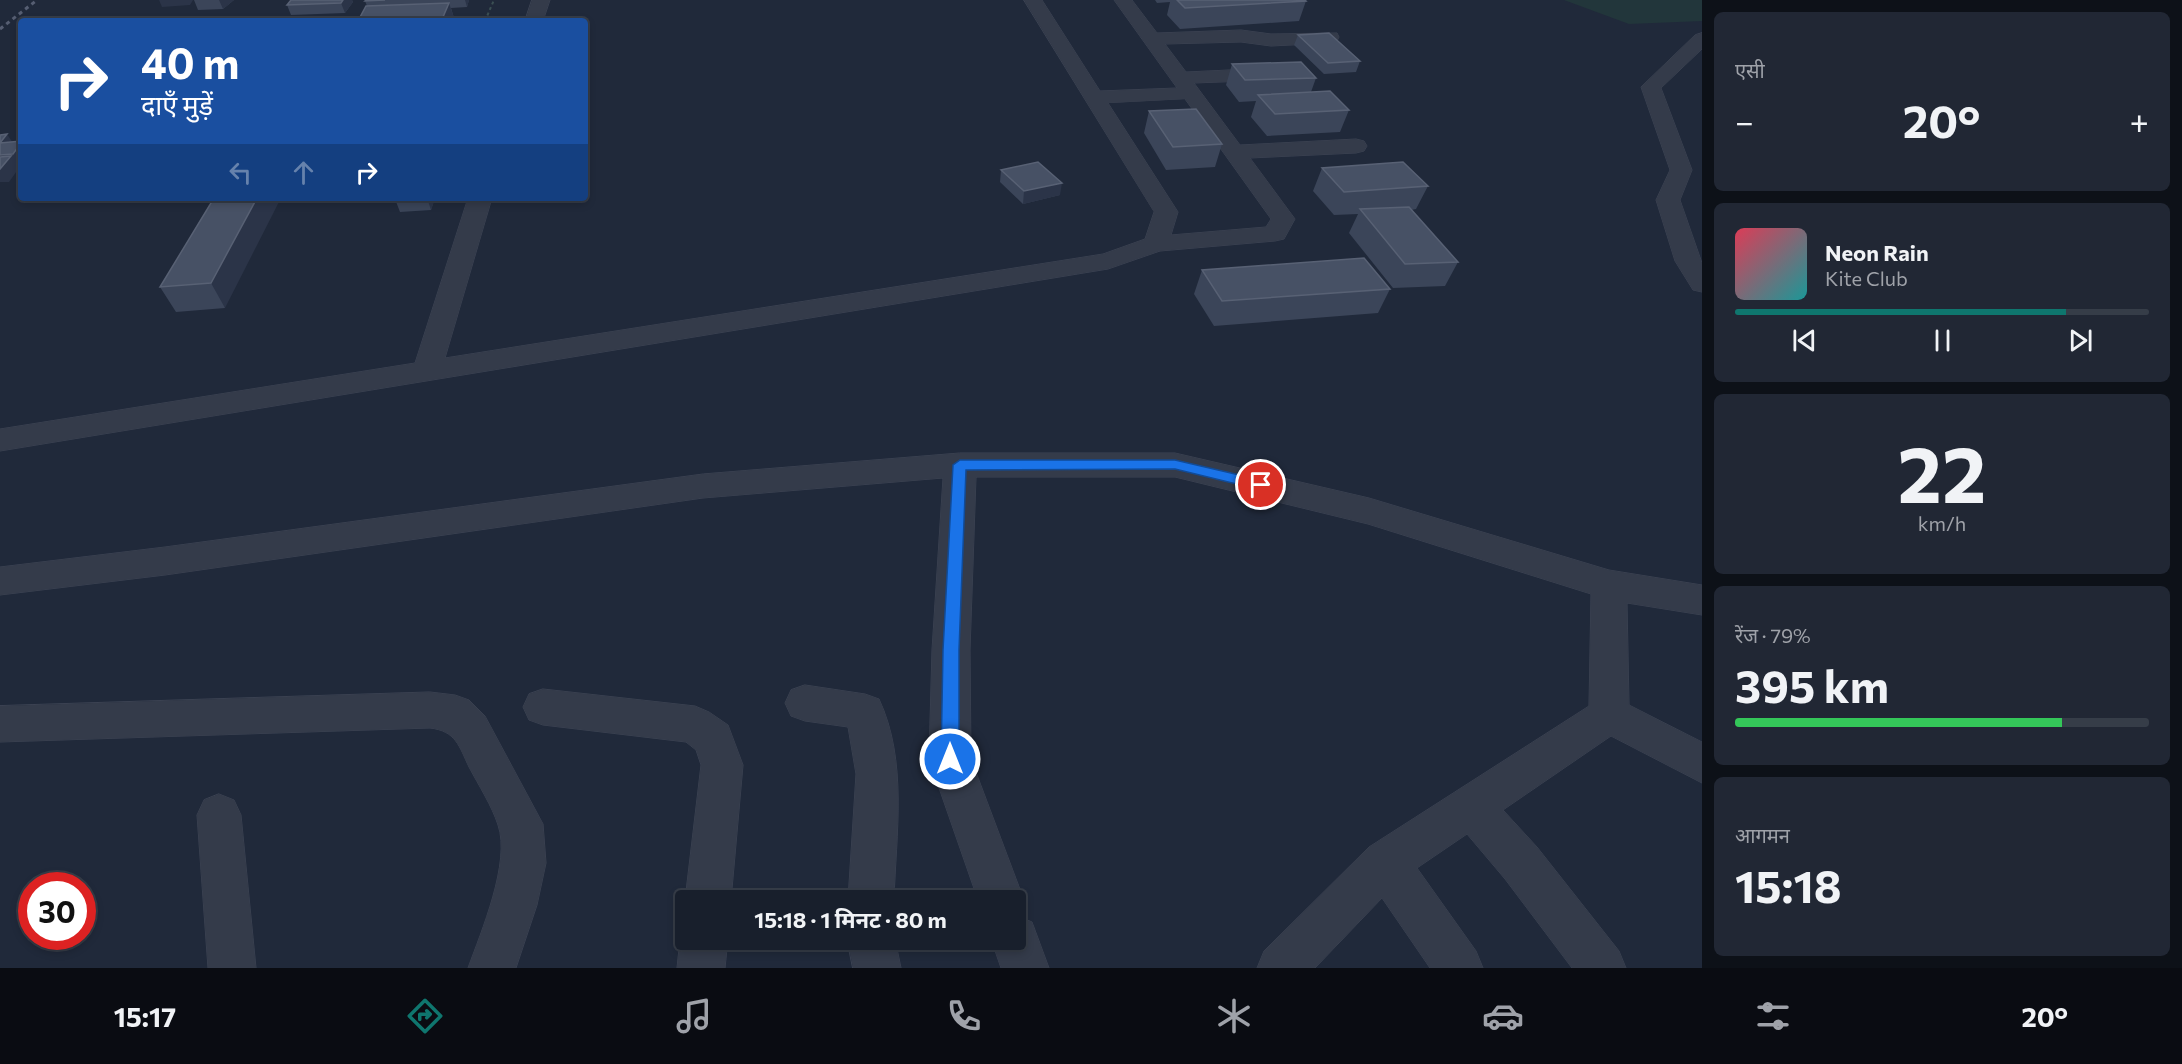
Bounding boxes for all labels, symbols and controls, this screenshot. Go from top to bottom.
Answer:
text: 40 m [141,36,239,88]
icon: right [42,42,120,120]
text: एसी [1735,58,1765,82]
text: दाएँ मुड़ें [141,88,213,121]
text: 20° [1903,92,1981,147]
text: − [1735,100,1754,141]
text: + [2130,100,2149,141]
icon: left [224,156,257,189]
icon: ahead [287,156,320,189]
icon: right [350,156,383,189]
text: Neon Rain [1825,239,1929,266]
text: Kite Club [1825,266,1908,290]
icon: previous [1788,324,1821,357]
icon: pause [1926,324,1959,357]
icon: next [2064,324,2097,357]
text: 22 [1898,424,1986,519]
pin [1235,459,1286,510]
icon: arrive [1244,468,1277,501]
text: km/h [1918,511,1966,535]
text: रेंज · 79% [1735,623,1811,647]
text: 395 km [1735,657,1889,712]
position arrow [918,727,982,791]
text: आगमन [1735,823,1790,847]
text: 15:18 [1735,857,1842,912]
speed limit sign: 30 [18,872,96,950]
text: 15:18 · 1 मिनट · 80 m [754,906,947,933]
icon: directions [404,995,446,1037]
icon: music [673,995,715,1037]
icon: phone [943,995,985,1037]
icon: climate [1213,995,1255,1037]
icon: car [1482,995,1524,1037]
icon: filters [1752,995,1794,1037]
text: 15:17 [114,1000,176,1033]
text: 20° [2021,1000,2068,1033]

